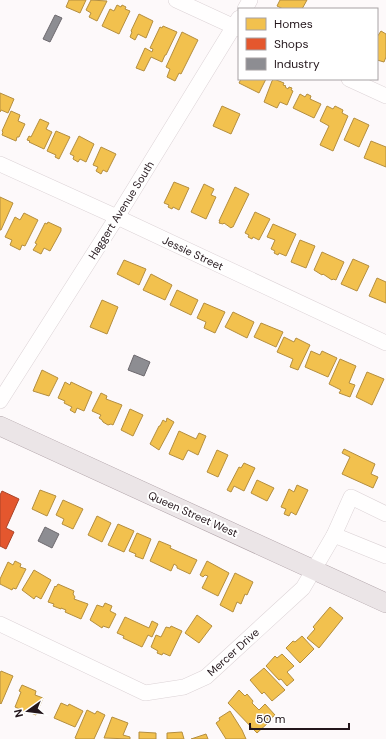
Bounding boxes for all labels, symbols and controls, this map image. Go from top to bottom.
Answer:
legend [238,8,378,80]
text: Homes [274,16,313,32]
text: Shops [274,36,309,52]
text: Industry [274,56,320,72]
street label: Haggert Avenue South [85,158,157,262]
street label: Jessie Street [160,233,226,273]
street label: Queen Street West [146,488,240,540]
street label: Mercer Drive [204,625,262,679]
north arrow [8,691,48,731]
scale bar [250,705,349,731]
text: N [11,708,26,719]
text: 50 m [256,711,285,727]

